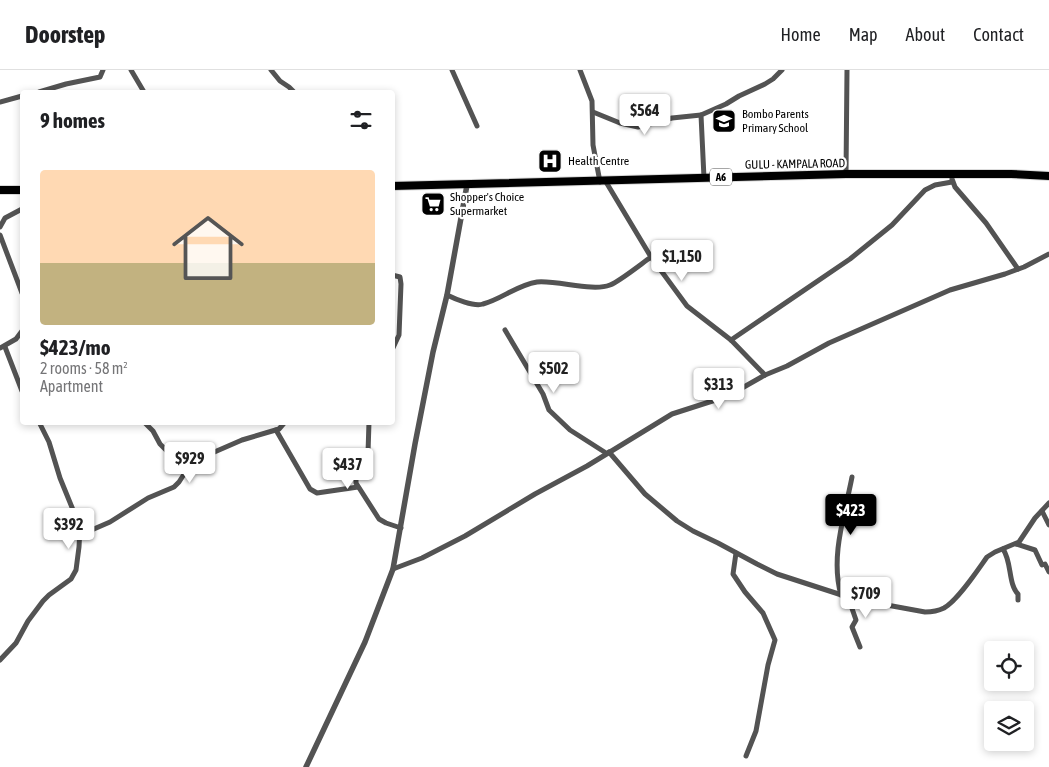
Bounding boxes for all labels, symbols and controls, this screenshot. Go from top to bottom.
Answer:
text: Doorstep [25,21,106,48]
text: Home [781,24,821,45]
text: Map [849,24,878,45]
text: About [906,24,945,45]
text: Contact [973,24,1024,45]
pin: $564 [615,93,675,136]
text: $564 [630,101,660,119]
icon: filters [347,106,375,134]
place label: Bombo Parents Primary School [742,107,809,135]
text: 9 homes [40,108,105,132]
school or university icon: Bombo Parents Primary School [711,108,737,134]
hospital icon: Health Centre [537,148,563,174]
place label: Health Centre [568,154,629,168]
street label: GULU - KAMPALA ROAD [745,156,845,172]
road number: A6 [710,168,732,185]
place label: Shopper's Choice Supermarket [450,190,524,218]
supermarket icon: Shopper's Choice Supermarket [420,191,446,217]
icon: home [163,203,253,293]
pin: $1,150 [641,240,723,282]
text: $1,150 [662,247,702,265]
text: $423/mo [40,335,111,359]
pin: $502 [524,352,584,394]
text: 2 rooms · 58 m² [40,359,128,377]
text: $502 [539,359,569,377]
pin: $313 [689,368,749,410]
text: $313 [704,375,734,393]
text: Apartment [40,377,103,395]
pin: $929 [160,442,220,484]
pin: $437 [318,448,378,490]
text: $929 [175,449,205,467]
text: $437 [333,455,363,473]
pin: $423 [821,494,881,536]
text: $423 [836,501,866,519]
pin: $392 [39,508,99,550]
text: $392 [54,515,84,533]
pin: $709 [836,576,896,619]
text: $709 [851,584,881,602]
map controls [984,641,1034,751]
button: locate [984,641,1034,691]
button: layers [984,701,1034,751]

